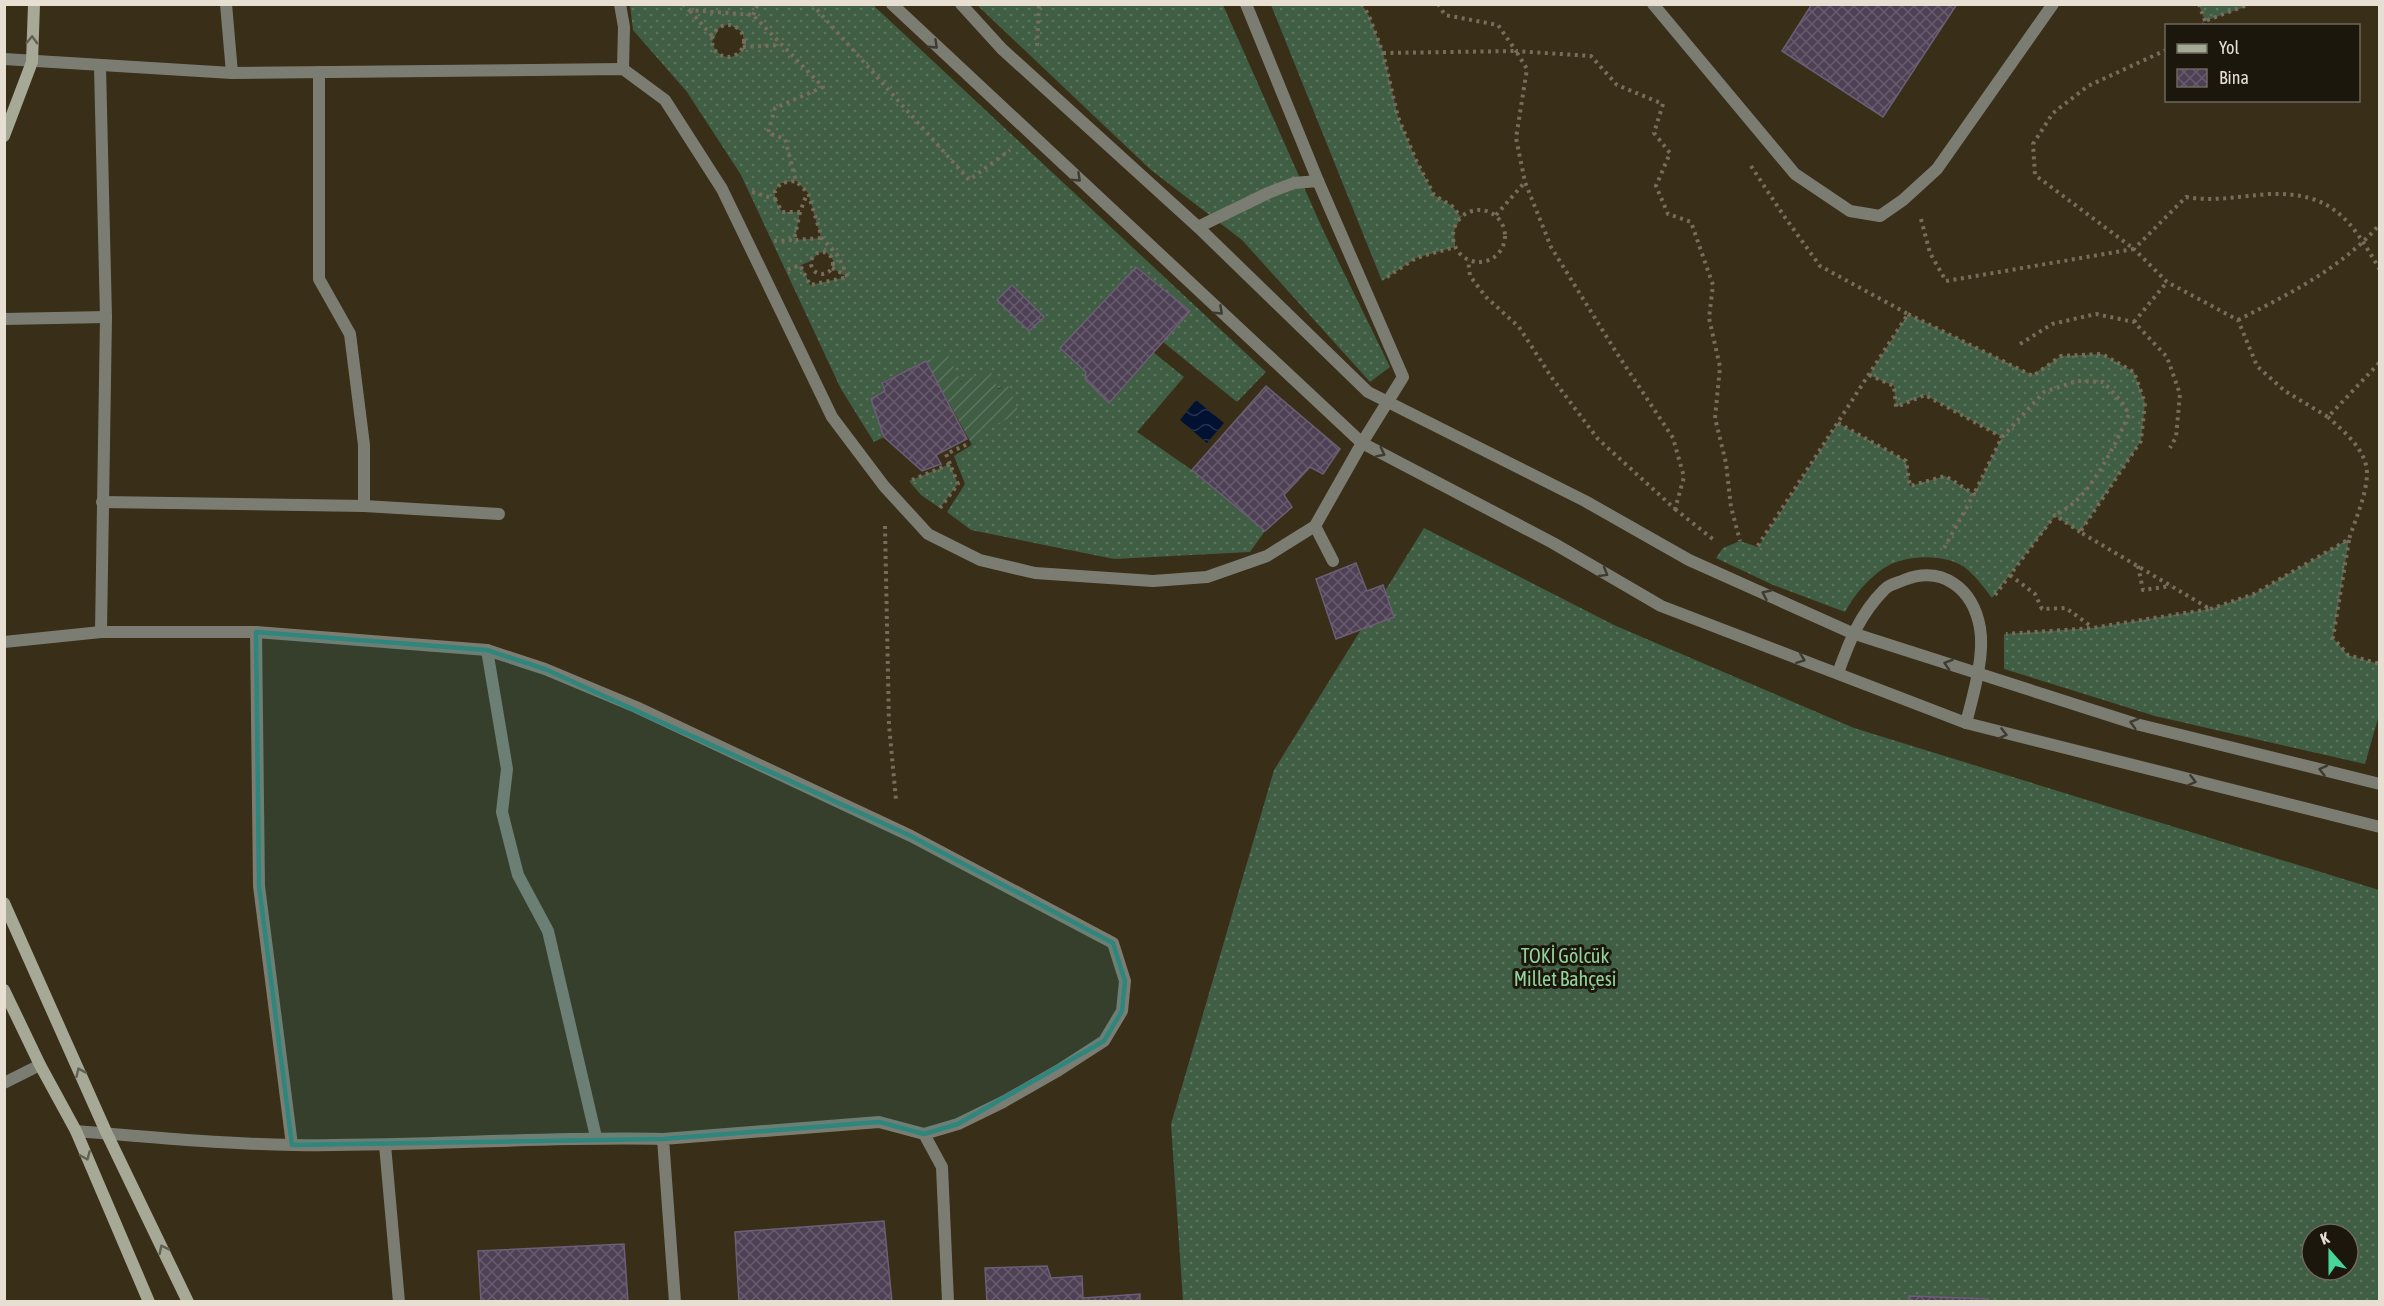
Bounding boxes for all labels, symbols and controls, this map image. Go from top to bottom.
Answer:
legend [2165,24,2360,102]
one-way arrow [26,36,39,45]
one-way arrow [927,37,938,48]
text: Yol [2219,37,2239,58]
text: Bina [2219,67,2249,88]
one-way arrow [1070,171,1080,182]
one-way arrow [1213,304,1223,315]
one-way arrow [1375,446,1385,457]
one-way arrow [1597,565,1608,577]
one-way arrow [1761,590,1772,602]
one-way arrow [1795,652,1806,664]
one-way arrow [1943,659,1954,671]
one-way arrow [2129,717,2139,730]
one-way arrow [1998,726,2008,739]
one-way arrow [2318,765,2328,778]
one-way arrow [2187,774,2197,787]
park label: TOKİ Gölcük Millet Bahçesi [1514,944,1616,990]
one-way arrow [75,1068,87,1079]
one-way arrow [79,1149,91,1160]
north arrow [2300,1222,2360,1282]
text: K [2318,1228,2332,1248]
one-way arrow [158,1244,170,1255]

